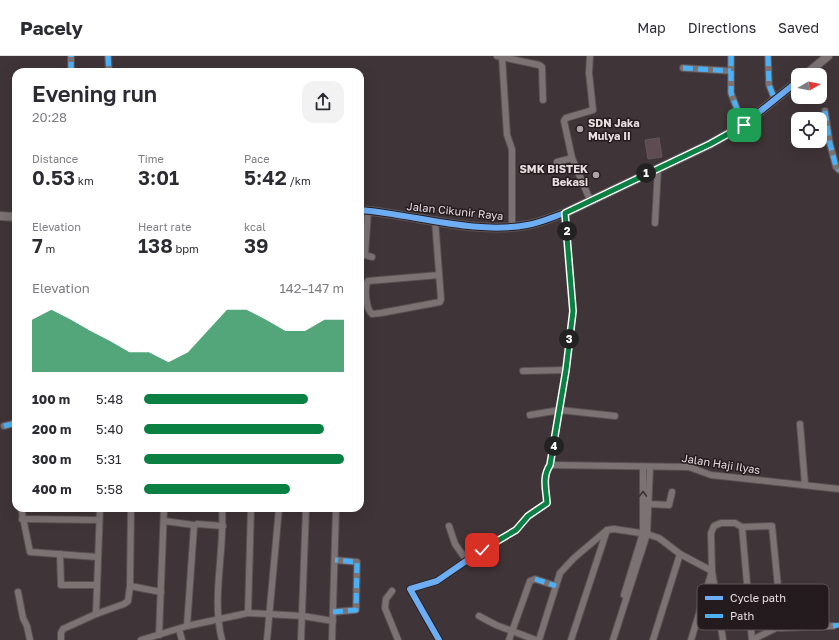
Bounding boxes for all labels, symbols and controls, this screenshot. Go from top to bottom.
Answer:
text: Pacely [20,16,83,39]
text: Map [637,19,666,36]
text: Directions [688,19,756,36]
text: Saved [778,19,819,36]
north arrow [791,68,827,104]
map controls [791,68,827,148]
text: Evening run [32,80,157,107]
button: share [302,81,344,123]
pin [727,108,761,142]
text: 20:28 [32,109,67,125]
button: locate [791,112,827,148]
icon: arrive [733,114,755,136]
place label: SDN Jaka Mulya II [588,116,640,142]
marker: SDN Jaka Mulya II [575,124,585,134]
text: Distance [32,152,78,165]
text: Time [138,152,164,165]
text: Pace [244,152,270,165]
place label: SMK BISTEK Bekasi [519,162,588,188]
pin: 1 [636,163,656,183]
text: 0.53 [32,165,75,189]
text: 3:01 [138,165,179,189]
text: 5:42 [244,165,287,189]
text: 1 [643,166,649,179]
marker: SMK BISTEK Bekasi [591,170,601,180]
text: km [75,174,94,187]
text: /km [287,174,311,187]
street label: Jalan Cikunir Raya [406,199,504,222]
text: Elevation [32,220,81,233]
text: Heart rate [138,220,192,233]
text: kcal [244,220,266,233]
pin: 2 [557,221,577,241]
text: 2 [564,224,570,237]
text: 7 [32,233,43,257]
text: 138 [138,233,173,257]
text: 39 [244,233,269,257]
text: m [43,242,55,255]
text: bpm [173,242,199,255]
text: Elevation [32,280,90,296]
text: 142–147 m [279,280,344,296]
pin: 3 [559,329,579,349]
text: 3 [566,332,572,345]
text: 100 m [32,391,70,407]
text: 5:48 [96,391,123,407]
text: 200 m [32,421,71,437]
text: 5:40 [96,421,123,437]
pin: 4 [544,436,564,456]
text: 4 [551,439,557,452]
text: 300 m [32,451,71,467]
text: 5:31 [96,451,121,467]
street label: Jalan Haji Ilyas [681,451,761,476]
text: 400 m [32,481,72,497]
text: 5:58 [96,481,123,497]
one-way arrow [639,491,647,497]
pin [465,533,499,567]
icon: check [471,539,493,561]
legend [697,584,829,630]
text: Cycle path [730,591,786,604]
text: Path [730,609,754,622]

